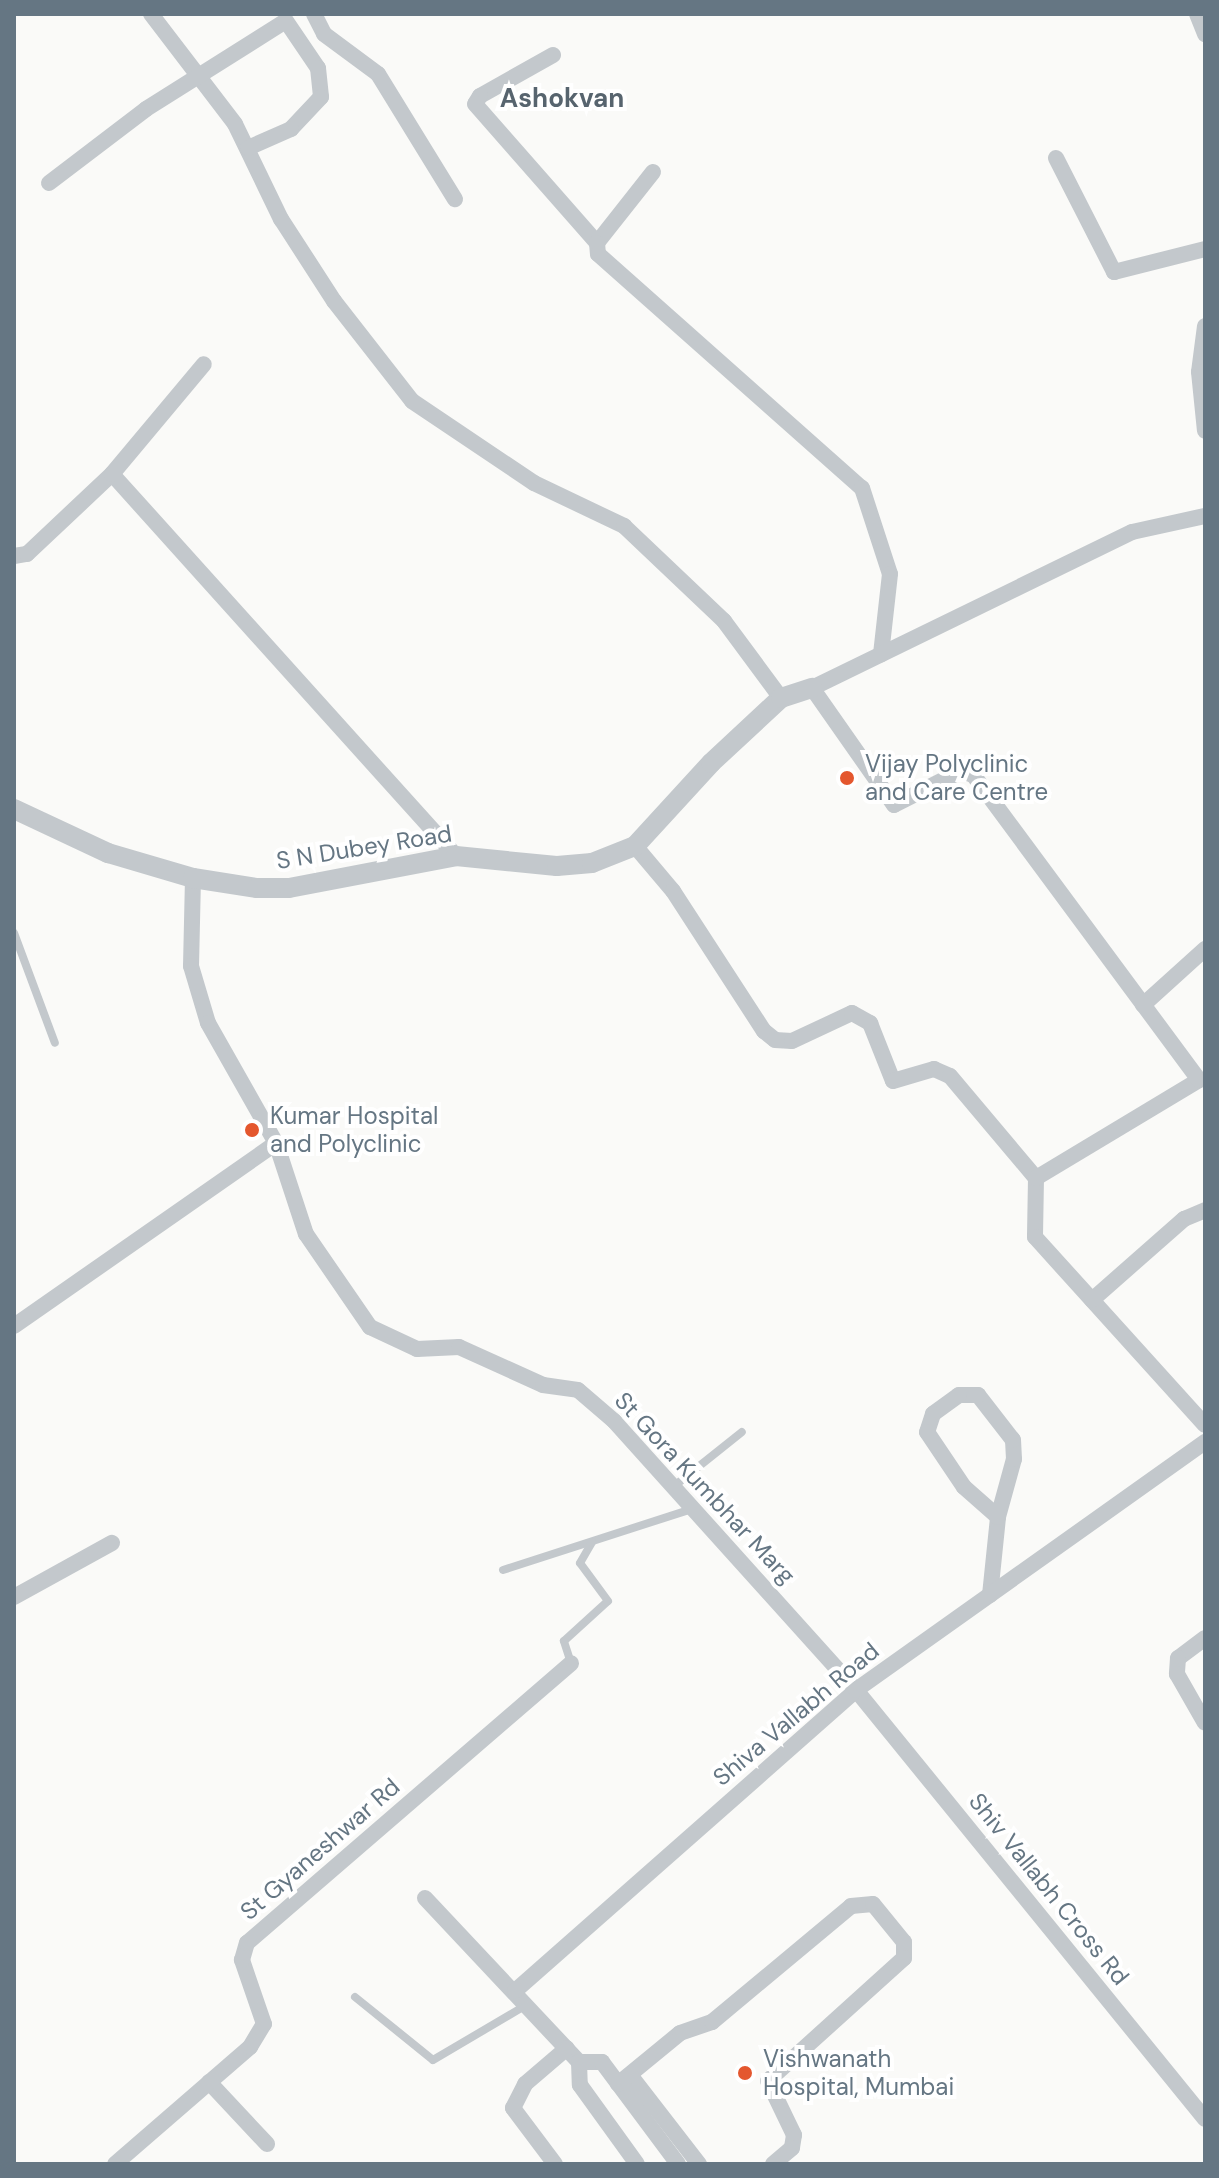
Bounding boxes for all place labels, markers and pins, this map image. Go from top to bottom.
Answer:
place label: Vijay Polyclinic and Care Centre [865,750,1048,806]
marker: Vijay Polyclinic and Care Centre [836,767,858,789]
place label: Kumar Hospital and Polyclinic [270,1102,438,1158]
marker: Kumar Hospital and Polyclinic [241,1119,263,1141]
place label: Vishwanath Hospital, Mumbai [763,2045,954,2101]
marker: Vishwanath Hospital, Mumbai [734,2062,756,2084]

